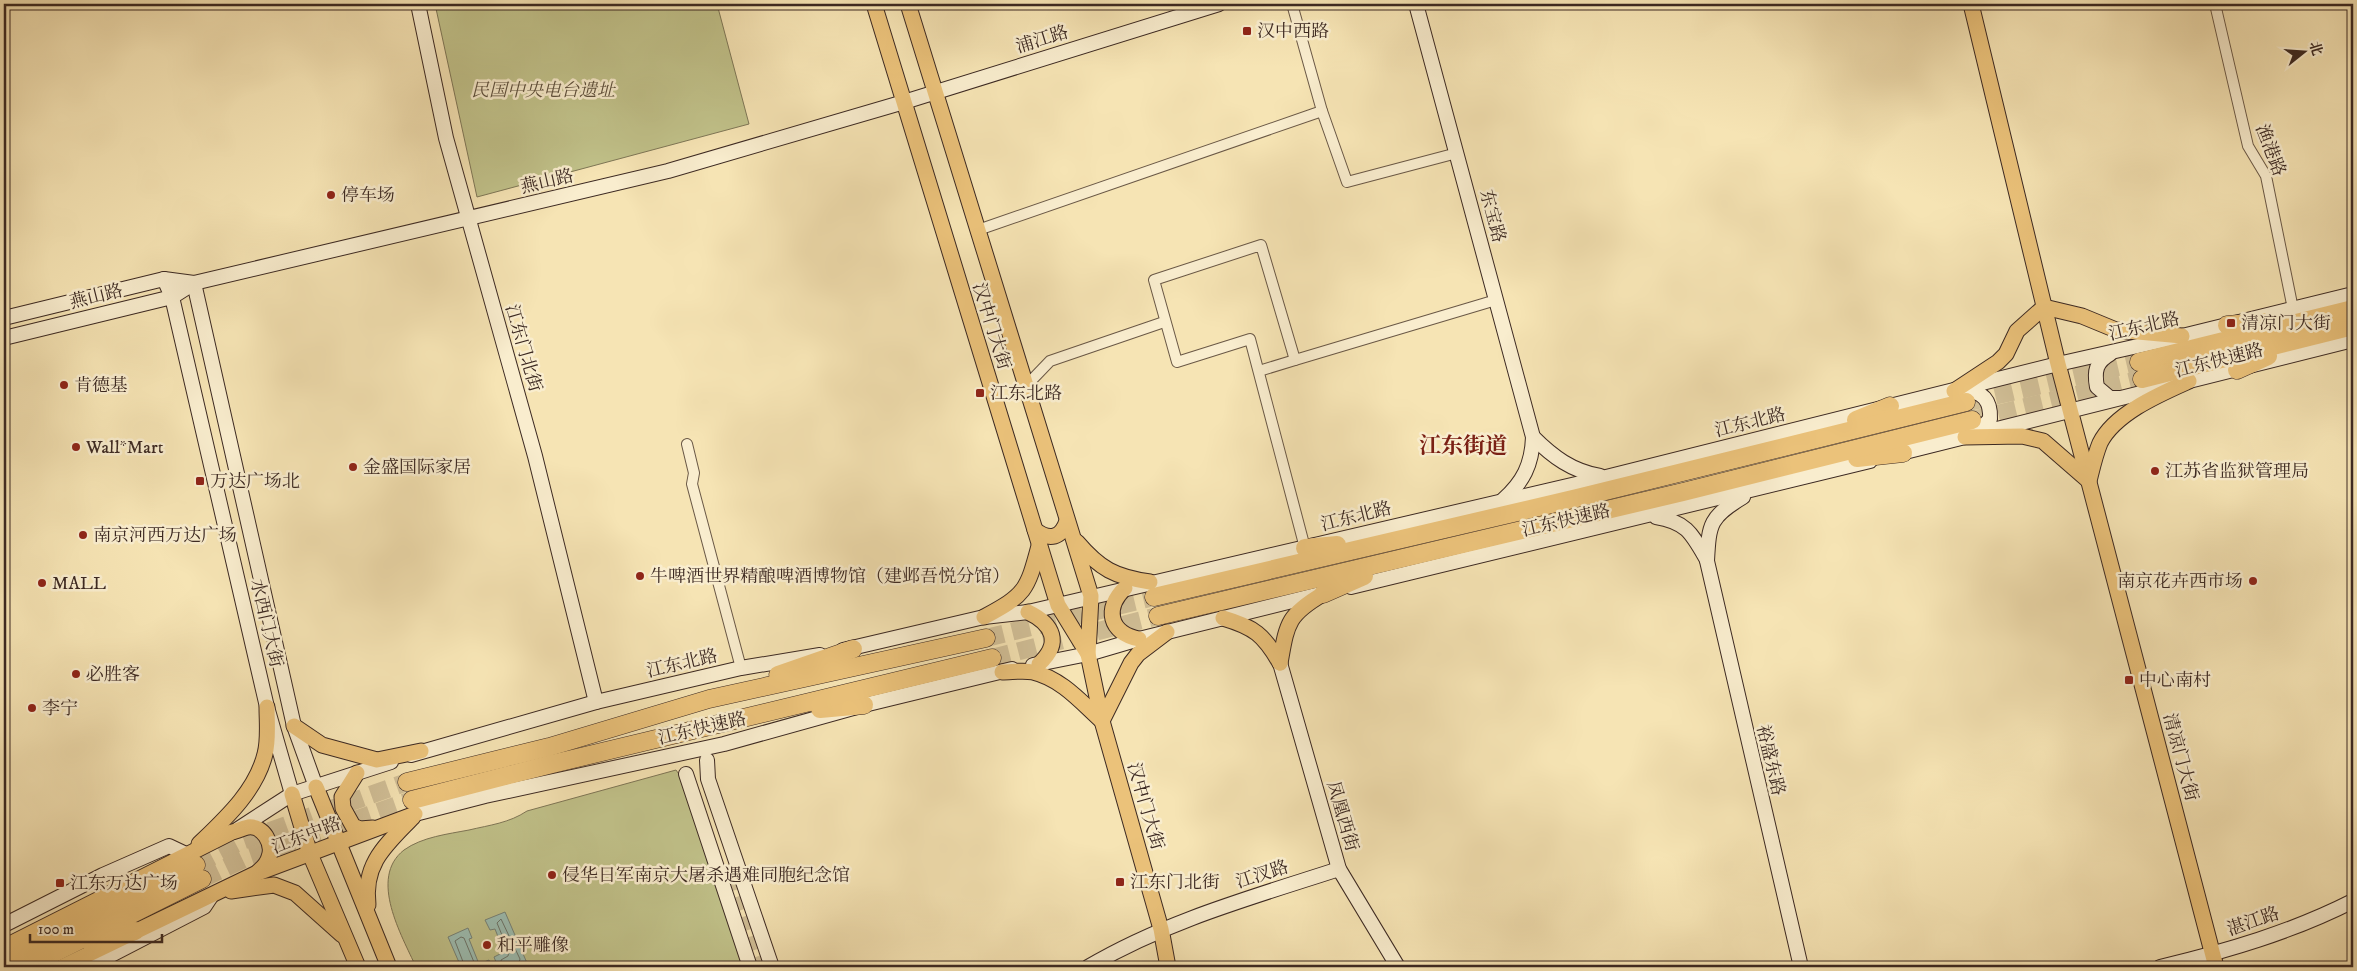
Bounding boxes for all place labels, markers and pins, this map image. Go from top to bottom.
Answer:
place label: 汉中西路 [1257,21,1329,43]
marker: 汉中西路 [1241,25,1253,37]
place label: 停车场 [341,185,395,207]
marker: 停车场 [325,189,337,201]
place label: 清凉门大街 [2241,313,2331,335]
marker: 清凉门大街 [2225,317,2237,329]
place label: 肯德基 [74,375,128,397]
marker: 肯德基 [58,379,70,391]
place label: 江东北路 [990,383,1062,405]
marker: 江东北路 [974,387,986,399]
place label: Wall*Mart [85,437,164,459]
marker: Wall*Mart [70,441,82,453]
place label: 金盛国际家居 [363,457,471,479]
marker: 金盛国际家居 [347,461,359,473]
place label: 江苏省监狱管理局 [2165,461,2309,483]
marker: 江苏省监狱管理局 [2149,465,2161,477]
place label: 万达广场北 [210,471,300,493]
marker: 万达广场北 [194,475,206,487]
place label: 南京河西万达广场 [93,525,237,547]
marker: 南京河西万达广场 [77,529,89,541]
place label: 牛啤酒世界精酿啤酒博物馆（建邺吾悦分馆） [650,566,1010,588]
marker: 牛啤酒世界精酿啤酒博物馆（建邺吾悦分馆） [634,570,646,582]
place label: 南京花卉西市场 [2117,571,2243,593]
place label: MALL [52,573,106,595]
marker: 南京花卉西市场 [2247,575,2259,587]
marker: MALL [36,577,48,589]
place label: 必胜客 [86,664,140,686]
marker: 必胜客 [70,668,82,680]
place label: 中心南村 [2139,670,2211,692]
marker: 中心南村 [2123,674,2135,686]
place label: 李宁 [42,698,78,720]
marker: 李宁 [26,702,38,714]
place label: 侵华日军南京大屠杀遇难同胞纪念馆 [562,865,850,887]
marker: 侵华日军南京大屠杀遇难同胞纪念馆 [546,869,558,881]
place label: 江东门北街 [1130,872,1220,894]
place label: 江东万达广场 [70,873,178,895]
marker: 江东门北街 [1114,876,1126,888]
marker: 江东万达广场 [54,877,66,889]
place label: 和平雕像 [497,935,569,957]
marker: 和平雕像 [481,939,493,951]

